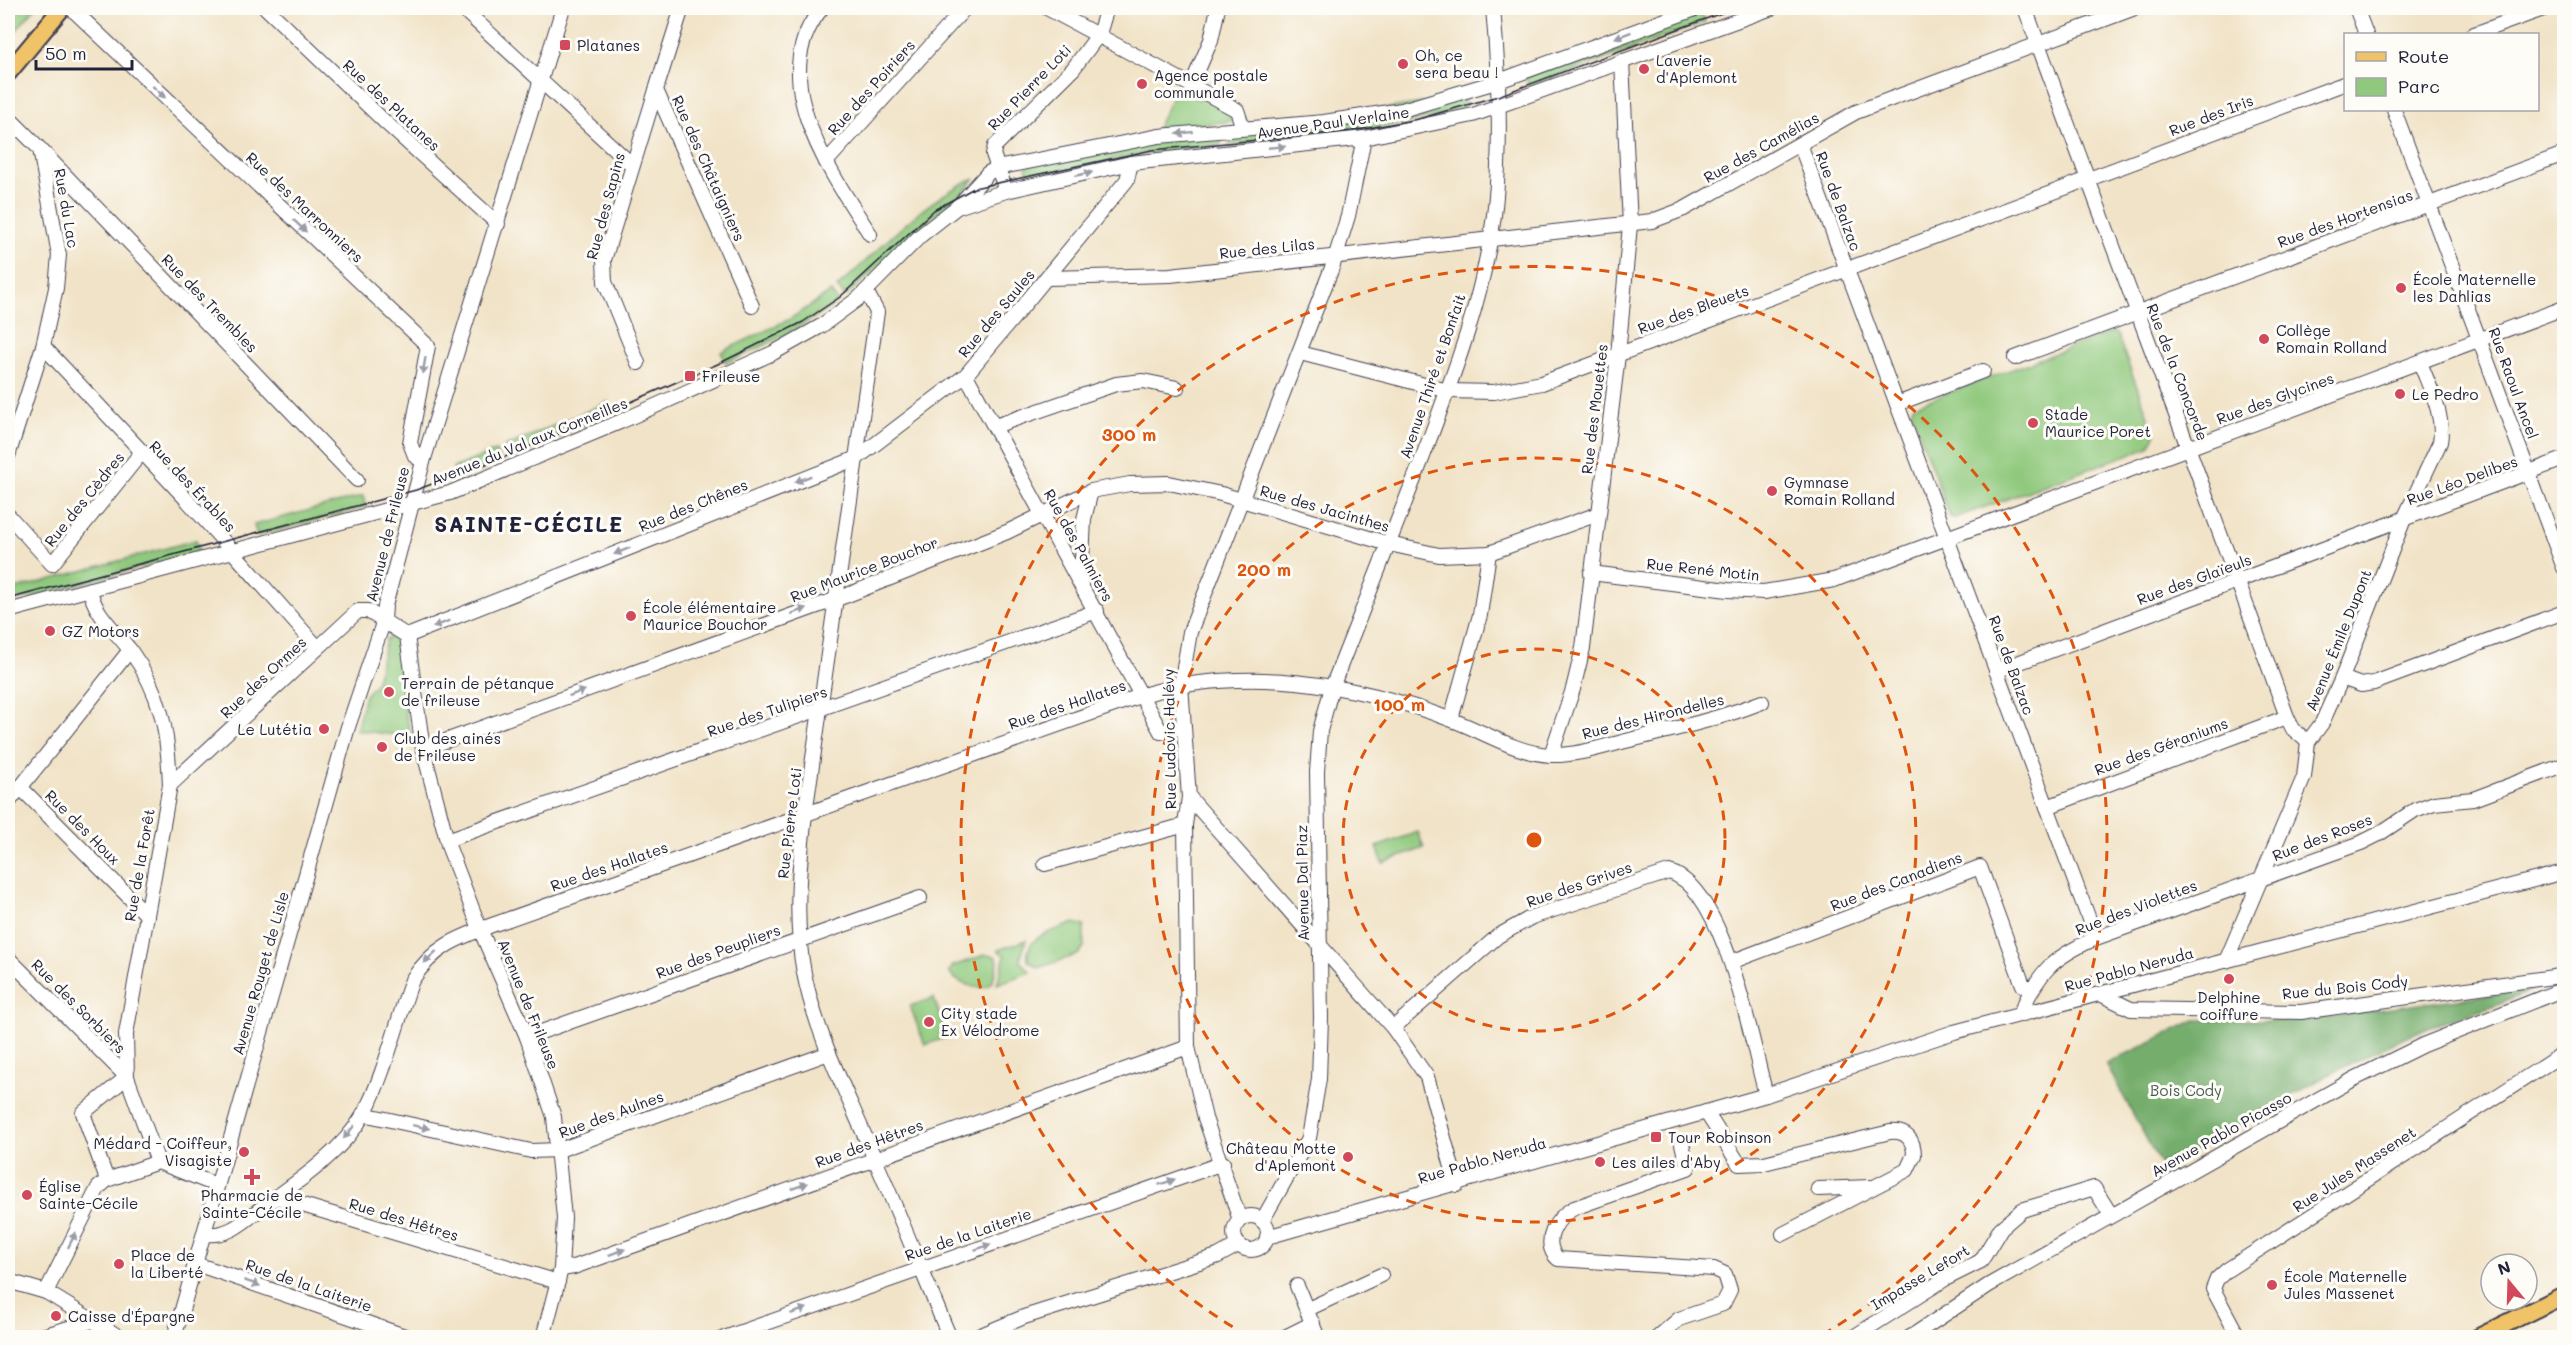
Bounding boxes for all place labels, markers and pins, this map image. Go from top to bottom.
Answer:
place label: Platanes [577,35,640,55]
marker: Platanes [558,38,572,52]
place label: Oh, ce sera beau ! [1415,45,1498,82]
place label: Laverie d'Aplemont [1656,50,1737,87]
marker: Oh, ce sera beau ! [1396,57,1410,71]
marker: Laverie d'Aplemont [1637,62,1651,76]
place label: Agence postale communale [1154,65,1268,102]
marker: Agence postale communale [1135,77,1149,91]
place label: École Maternelle les Dahlias [2413,269,2536,306]
marker: École Maternelle les Dahlias [2394,281,2408,295]
place label: Collège Romain Rolland [2276,320,2387,357]
marker: Collège Romain Rolland [2257,332,2271,346]
place label: Frileuse [702,366,760,386]
marker: Frileuse [683,369,697,383]
place label: Le Pedro [2412,384,2478,404]
marker: Le Pedro [2393,387,2407,401]
place label: Stade Maurice Poret [2045,404,2151,441]
marker: Stade Maurice Poret [2026,416,2040,430]
place label: Gymnase Romain Rolland [1784,472,1895,509]
marker: Gymnase Romain Rolland [1765,484,1779,498]
place label: École élémentaire Maurice Bouchor [643,597,776,634]
marker: École élémentaire Maurice Bouchor [624,609,638,623]
place label: GZ Motors [62,621,139,641]
marker: GZ Motors [43,624,57,638]
place label: Terrain de pétanque de frileuse [401,673,554,710]
marker: Terrain de pétanque de frileuse [382,685,396,699]
place label: Le Lutétia [238,719,312,739]
marker: Le Lutétia [317,722,331,736]
place label: Club des ainés de Frileuse [394,728,501,765]
marker: Club des ainés de Frileuse [375,740,389,754]
centre of rings [1524,830,1544,850]
marker: Delphine coiffure [2222,972,2236,986]
place label: Delphine coiffure [2197,987,2261,1024]
place label: City stade Ex Vélodrome [941,1003,1040,1040]
marker: City stade Ex Vélodrome [922,1015,936,1029]
place label: Tour Robinson [1668,1127,1771,1147]
marker: Tour Robinson [1649,1130,1663,1144]
place label: Médard - Coiffeur, Visagiste [94,1133,232,1170]
place label: Château Motte d'Aplemont [1226,1138,1336,1175]
marker: Médard - Coiffeur, Visagiste [237,1145,251,1159]
marker: Château Motte d'Aplemont [1341,1150,1355,1164]
place label: Les ailes d'Aby [1612,1152,1721,1172]
marker: Les ailes d'Aby [1593,1155,1607,1169]
marker: Pharmacie de Sainte-Cécile [245,1170,259,1184]
place label: Église Sainte-Cécile [39,1176,138,1213]
place label: Pharmacie de Sainte-Cécile [201,1185,303,1222]
marker: Église Sainte-Cécile [20,1188,34,1202]
place label: Place de la Liberté [131,1245,204,1282]
marker: Place de la Liberté [112,1257,126,1271]
place label: École Maternelle Jules Massenet [2284,1266,2407,1303]
marker: École Maternelle Jules Massenet [2265,1278,2279,1292]
place label: Caisse d'Épargne [68,1306,195,1326]
marker: Caisse d'Épargne [49,1309,63,1323]

